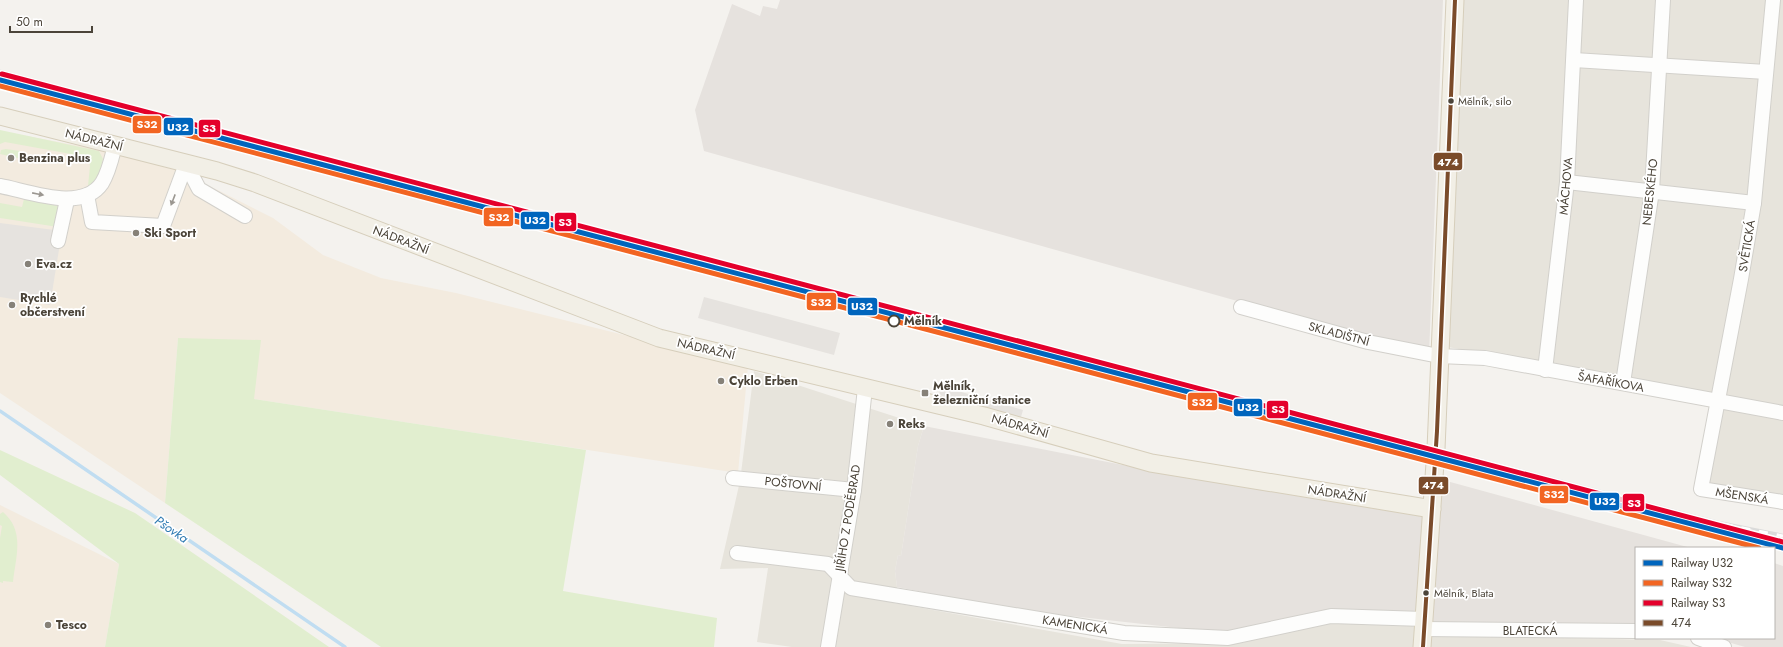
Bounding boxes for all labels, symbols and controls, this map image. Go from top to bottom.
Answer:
scale bar [10,8,92,34]
text: 50 m [16,13,43,31]
place label: Mělník, silo [1458,93,1511,109]
marker: Mělník, silo [1446,96,1456,106]
line badge: S32 [132,115,162,134]
text: S32 [137,116,157,132]
line badge: U32 [163,117,194,136]
text: U32 [167,119,189,135]
line badge: S3 [198,119,221,138]
text: S3 [202,120,216,136]
street label: NÁDRAŽNÍ [63,124,126,156]
place label: Benzina plus [19,149,91,167]
line badge: 474 [1433,152,1463,171]
marker: Benzina plus [6,153,16,163]
text: 474 [1437,154,1459,170]
street label: MÁCHOVA [1555,156,1577,216]
street label: NEBESKÉHO [1638,158,1662,226]
one-way arrow [32,191,44,197]
one-way arrow [170,195,176,207]
line badge: S32 [483,207,514,227]
text: S32 [489,209,509,225]
line badge: U32 [520,211,550,230]
text: U32 [524,212,546,228]
line badge: S3 [554,212,577,232]
text: S3 [558,214,572,230]
street label: SVĚTICKÁ [1734,219,1760,273]
street label: NÁDRAŽNÍ [370,221,433,259]
place label: Ski Sport [144,224,196,242]
marker: Ski Sport [131,228,141,238]
place label: Eva.cz [36,255,73,273]
marker: Eva.cz [23,259,33,269]
place label: Rychlé občerstvení [20,289,85,321]
line badge: S32 [806,292,837,311]
text: S32 [811,294,831,310]
line badge: U32 [847,297,878,316]
text: U32 [851,298,873,314]
marker: Rychlé občerstvení [7,300,17,310]
place label: Mělník [904,312,942,330]
marker: Mělník [887,314,901,328]
street label: SKLADIŠTNÍ [1306,317,1373,351]
street label: NÁDRAŽNÍ [675,334,738,365]
street label: ŠAFAŘÍKOVA [1576,367,1646,397]
place label: Cyklo Erben [729,372,798,390]
marker: Cyklo Erben [716,376,726,386]
place label: Mělník, železniční stanice [933,377,1031,409]
marker: Mělník, železniční stanice [920,388,930,398]
line badge: S32 [1187,392,1218,411]
text: S32 [1192,394,1212,410]
line badge: U32 [1233,398,1263,417]
text: U32 [1237,399,1259,415]
line badge: S3 [1266,400,1289,419]
text: S3 [1271,401,1285,417]
street label: NÁDRAŽNÍ [989,409,1052,443]
place label: Reks [898,415,926,433]
marker: Reks [885,419,895,429]
street label: JIŘÍHO Z PODĚBRAD [830,463,865,575]
street label: POŠTOVNÍ [764,472,823,496]
line badge: 474 [1418,476,1449,495]
text: 474 [1422,477,1444,493]
street label: NÁDRAŽNÍ [1307,481,1368,508]
street label: MŠENSKÁ [1714,483,1770,509]
line badge: S32 [1539,485,1569,504]
text: S32 [1544,486,1564,502]
line badge: U32 [1589,492,1620,511]
text: U32 [1594,493,1616,509]
line badge: S3 [1622,493,1645,512]
text: S3 [1627,495,1641,511]
water label: Pšovka [151,511,192,548]
legend [1635,547,1775,639]
text: Railway U32 [1671,554,1733,572]
text: Railway S32 [1671,574,1732,592]
place label: Mělník, Blata [1434,585,1494,601]
marker: Mělník, Blata [1421,588,1431,598]
text: Railway S3 [1671,594,1726,612]
street label: KAMENICKÁ [1041,611,1109,639]
text: 474 [1671,614,1691,632]
place label: Tesco [56,616,87,634]
marker: Tesco [43,620,53,630]
street label: BLATECKÁ [1503,622,1557,640]

